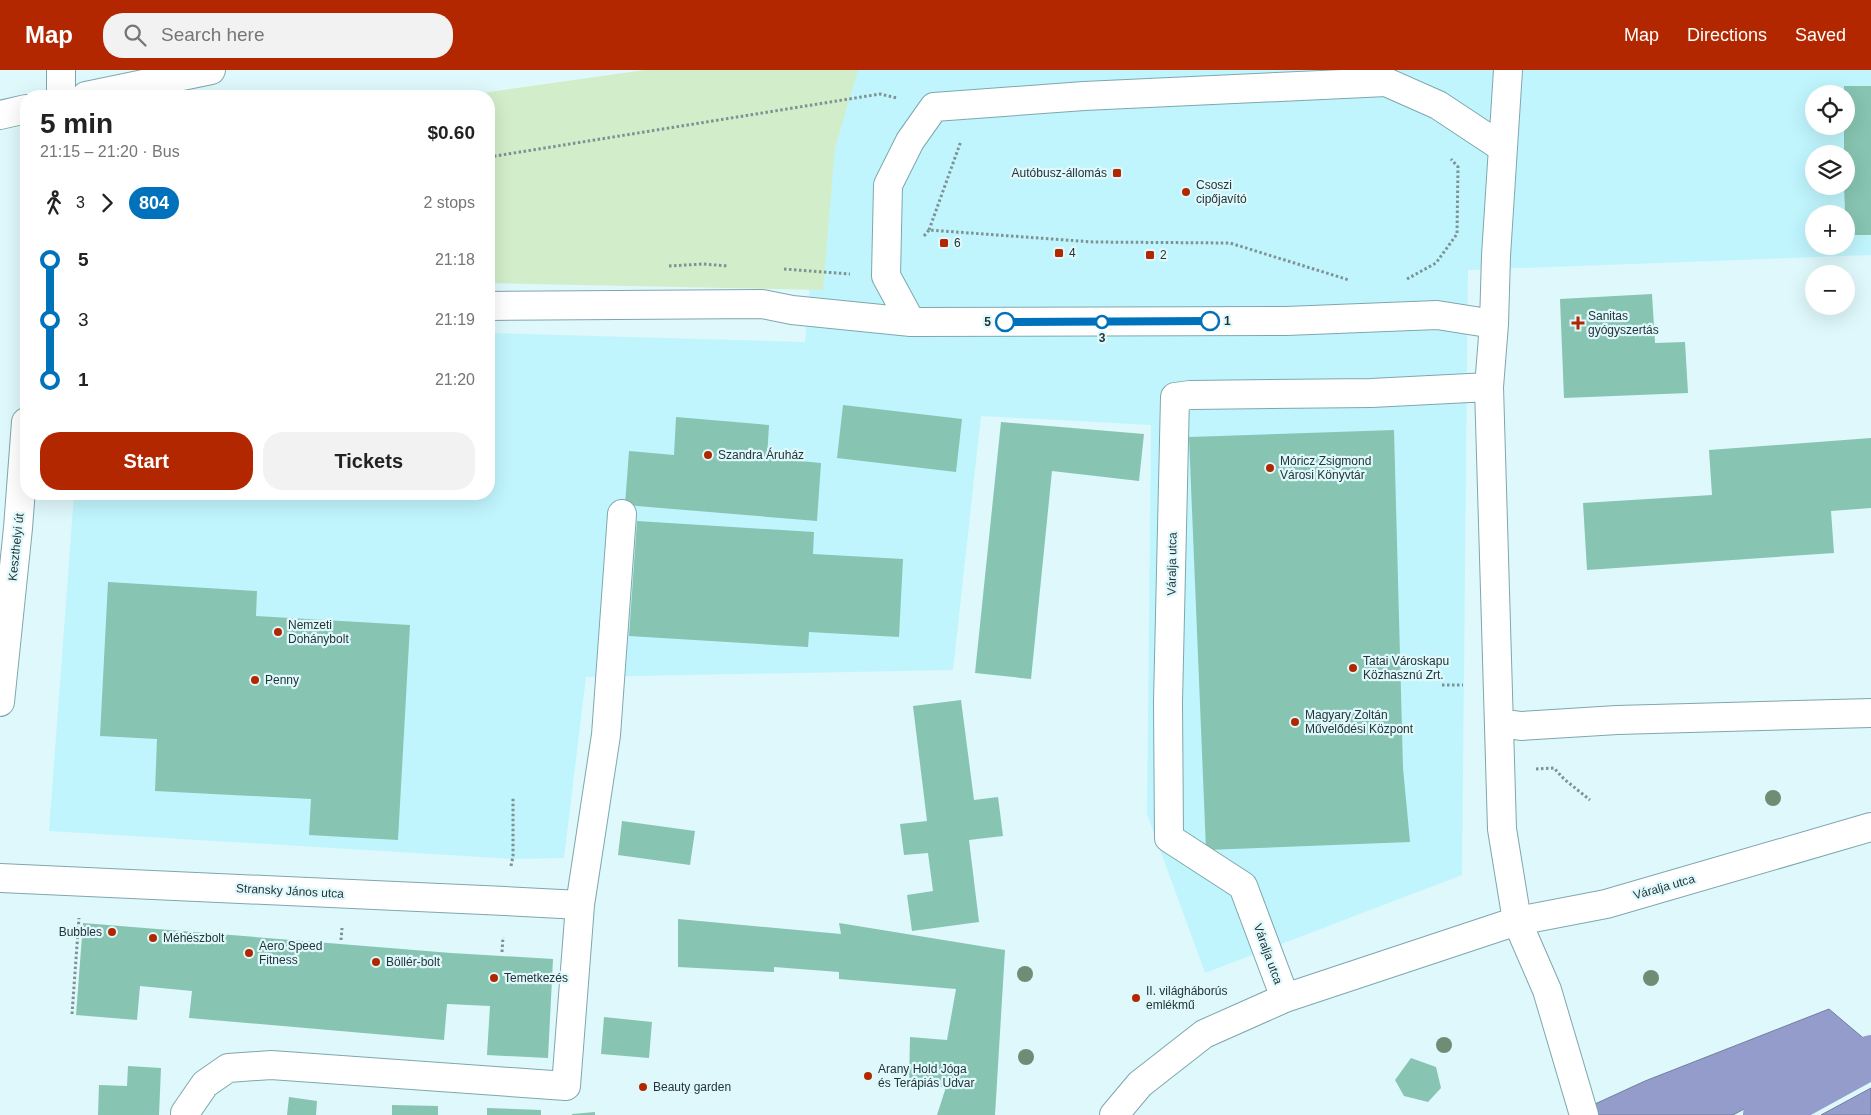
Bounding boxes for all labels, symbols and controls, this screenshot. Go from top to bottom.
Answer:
search box [103,13,453,58]
text: Map [25,21,73,48]
icon: search [121,21,149,49]
text: Search here [161,24,265,45]
text: Map [1624,25,1659,45]
text: Directions [1687,25,1767,45]
text: Saved [1795,25,1846,45]
map controls [1805,85,1855,315]
button: locate [1805,85,1855,135]
text: 5 min [40,108,113,139]
text: $0.60 [427,122,475,143]
text: 21:15 – 21:20 · Bus [40,143,180,160]
button: layers [1805,145,1855,195]
place label: Autóbusz-állomás [1012,166,1107,180]
marker: Autóbusz-állomás [1111,167,1123,179]
place label: Csoszi cipőjavító [1196,178,1247,206]
marker: Csoszi cipőjavító [1180,186,1192,198]
icon: walk [40,189,68,217]
icon: forward [93,189,121,217]
text: 804 [139,193,169,213]
text: 3 [76,194,85,211]
text: 2 stops [423,194,475,211]
button: + [1805,205,1855,255]
place label: 6 [954,236,961,250]
marker: 6 [938,237,950,249]
place label: 4 [1069,246,1076,260]
marker: 4 [1053,247,1065,259]
place label: 2 [1160,248,1167,262]
text: 5 [78,249,89,270]
marker: 2 [1144,249,1156,261]
text: 21:18 [435,251,475,268]
button: − [1805,265,1855,315]
text: 3 [78,309,89,330]
place label: Sanitas gyógyszertás [1588,309,1659,337]
text: 21:19 [435,311,475,328]
marker: 1 [1200,311,1220,331]
marker: 5 [995,312,1015,332]
place label: 1 [1224,314,1231,328]
place label: 5 [984,315,991,329]
marker: 3 [1095,315,1109,329]
marker: Sanitas gyógyszertás [1572,317,1584,329]
place label: 3 [1099,331,1106,345]
text: 1 [78,369,89,390]
text: 21:20 [435,371,475,388]
button: Start [40,432,253,490]
button: Tickets [263,432,475,490]
place label: Szandra Áruház [718,447,804,462]
marker: Szandra Áruház [702,449,714,461]
place label: Móricz Zsigmond Városi Könyvtár [1280,454,1371,482]
marker: Móricz Zsigmond Városi Könyvtár [1264,462,1276,474]
street label: Keszthelyi út [5,512,27,582]
street label: Váralja utca [1164,532,1180,596]
place label: Nemzeti Dohánybolt [288,618,349,646]
marker: Nemzeti Dohánybolt [272,626,284,638]
place label: Tatai Városkapu Közhasznú Zrt. [1363,654,1449,682]
marker: Tatai Városkapu Közhasznú Zrt. [1347,662,1359,674]
place label: Penny [265,673,299,687]
marker: Penny [249,674,261,686]
place label: Magyary Zoltán Művelődési Központ [1305,708,1414,736]
marker: Magyary Zoltán Művelődési Központ [1289,716,1301,728]
street label: Váralja utca [1632,871,1697,902]
street label: Stransky János utca [236,881,345,901]
street label: Váralja utca [1251,922,1286,986]
place label: Bubbles [59,925,102,939]
marker: Bubbles [106,926,118,938]
place label: Méhészbolt [163,931,225,945]
marker: Méhészbolt [147,932,159,944]
place label: Aero Speed Fitness [259,939,322,967]
marker: Aero Speed Fitness [243,947,255,959]
place label: Böllér-bolt [386,955,441,969]
marker: Böllér-bolt [370,956,382,968]
place label: Temetkezés [504,971,568,985]
marker: Temetkezés [488,972,500,984]
place label: II. világháborús emlékmű [1146,984,1227,1012]
marker: II. világháborús emlékmű [1130,992,1142,1004]
place label: Arany Hold Jóga és Terápiás Udvar [878,1062,975,1090]
marker: Arany Hold Jóga és Terápiás Udvar [862,1070,874,1082]
place label: Beauty garden [653,1080,731,1094]
marker: Beauty garden [637,1081,649,1093]

